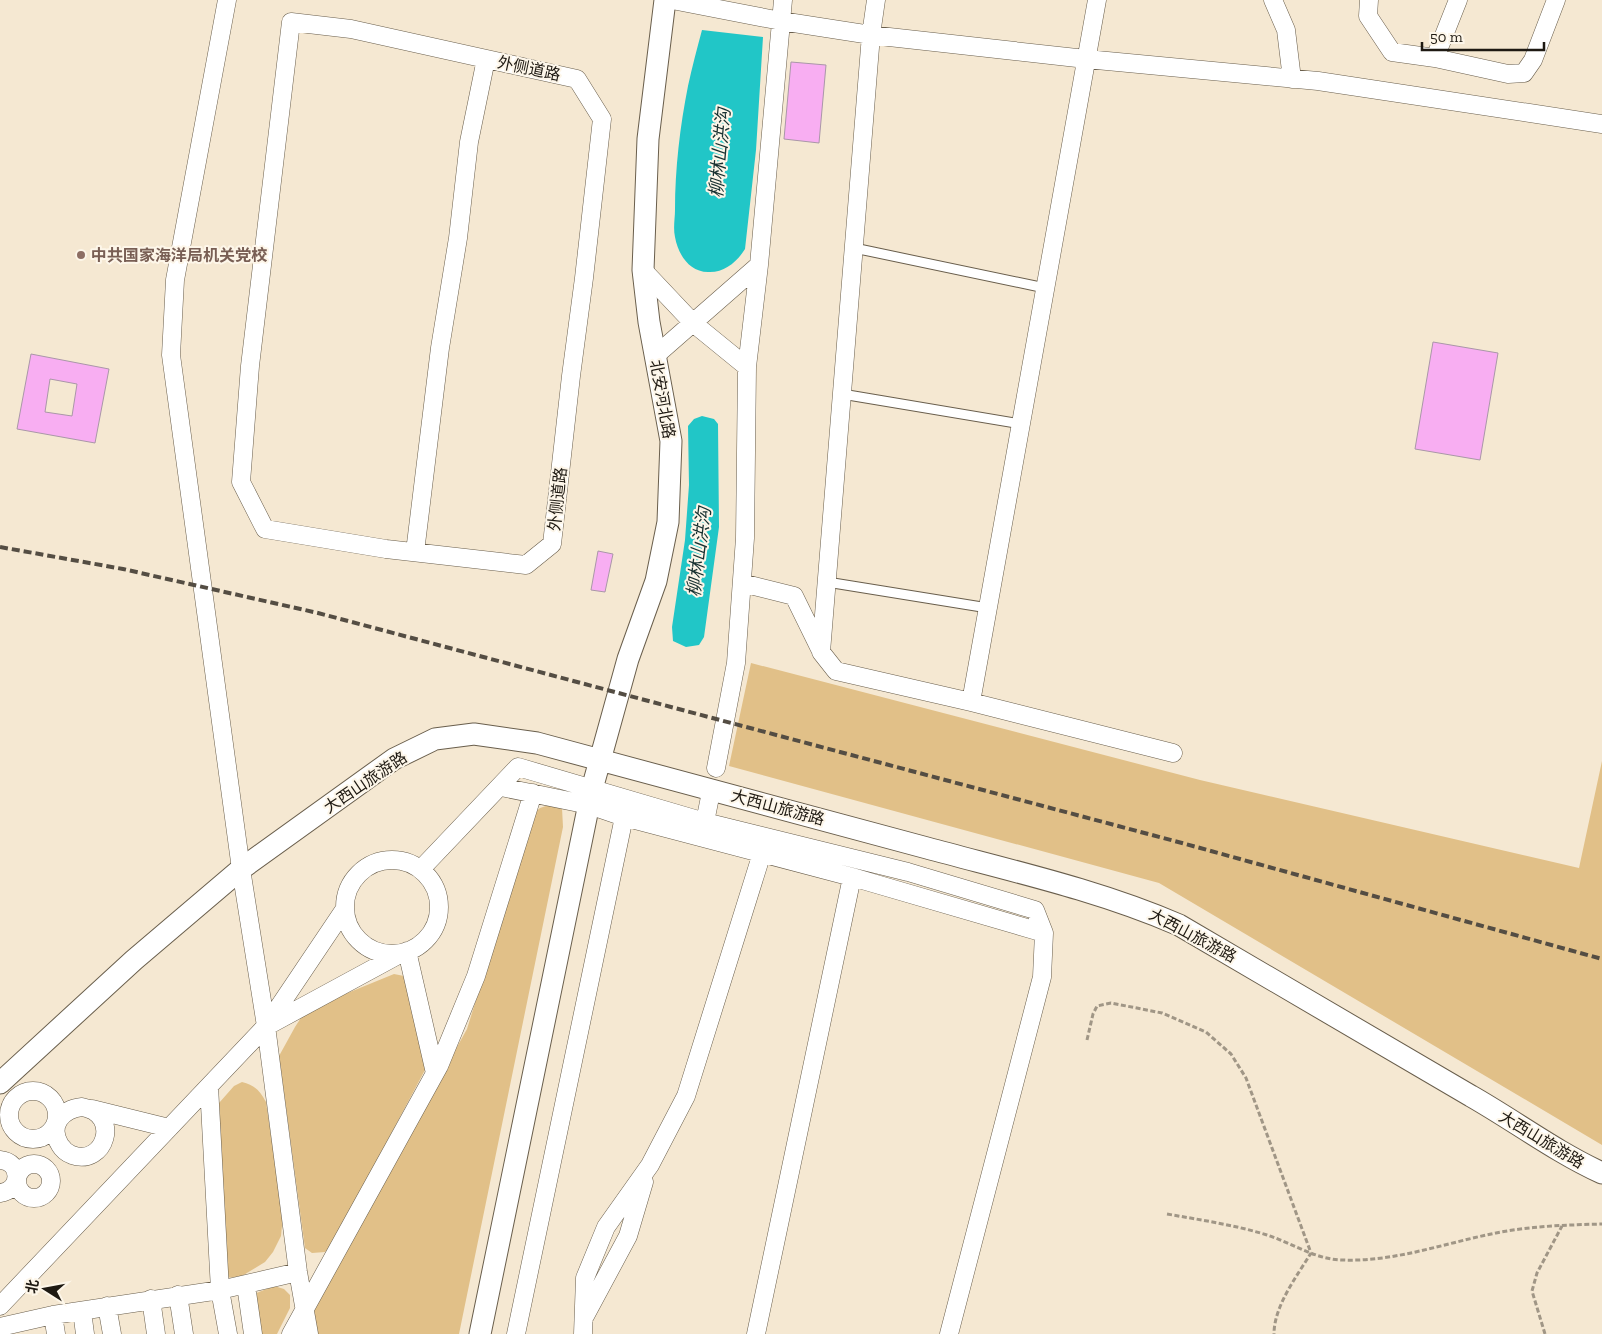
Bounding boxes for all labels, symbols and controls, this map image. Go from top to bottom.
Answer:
scale bar [1422,20,1544,52]
text: 50 m [1430,28,1463,46]
street label: 外侧道路 [496,53,562,84]
water label: 柳林山洪沟 [705,105,735,199]
place label: 中共国家海洋局机关党校 [91,246,268,265]
marker: 中共国家海洋局机关党校 [75,249,87,261]
street label: 北安河北路 [646,358,679,440]
street label: 外侧道路 [545,466,570,532]
water label: 柳林山洪沟 [683,504,716,598]
street label: 大西山旅游路 [320,748,410,817]
street label: 大西山旅游路 [729,786,827,829]
street label: 大西山旅游路 [1146,905,1240,966]
street label: 大西山旅游路 [1496,1107,1588,1172]
north arrow [20,1264,70,1314]
text: 北 [23,1278,42,1295]

